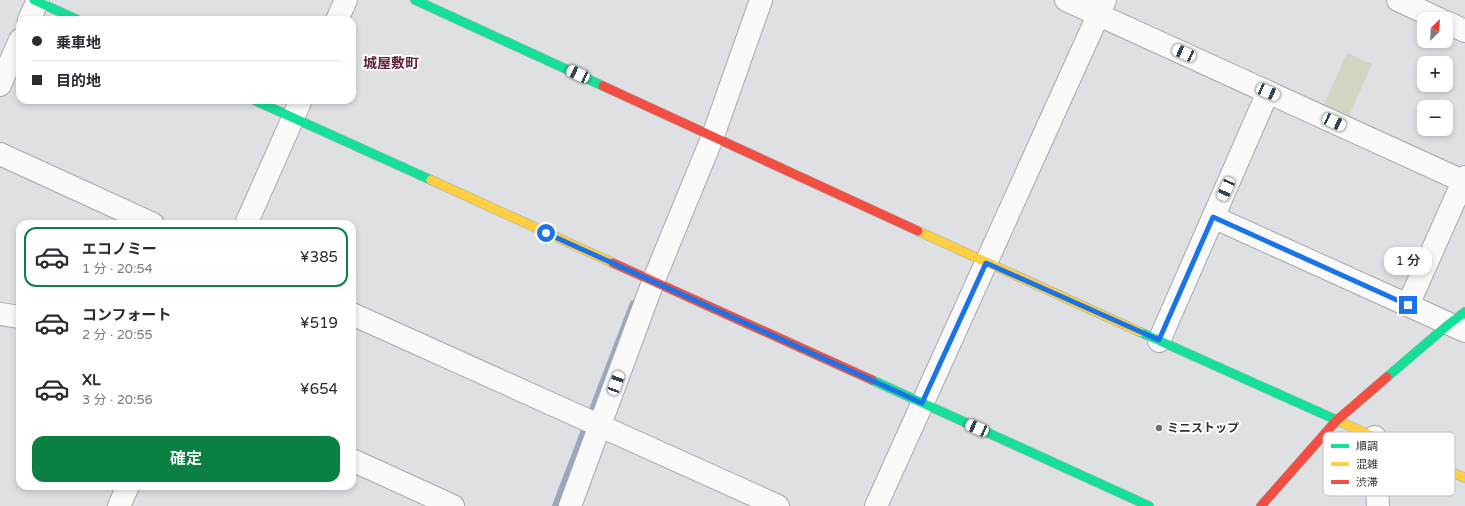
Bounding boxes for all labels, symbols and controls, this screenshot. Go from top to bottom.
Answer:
north arrow [1417,12,1453,48]
map controls [1417,12,1453,136]
text: 乗車地 [56,34,101,52]
car [1171,43,1197,63]
district label: 城屋敷町 [363,55,419,72]
button: + [1417,56,1453,92]
car [565,63,591,85]
text: 目的地 [56,72,101,90]
car [1255,82,1281,102]
button: − [1417,100,1453,136]
car [1321,111,1347,133]
car [1216,176,1236,202]
route start [537,224,555,242]
icon: car [34,239,70,275]
text: エコノミー [82,240,157,258]
callout: 1 分 [1384,247,1432,275]
text: ¥385 [300,248,338,266]
text: 1 分 [1396,253,1420,269]
text: 1 分 · 20:54 [82,261,153,277]
route end [1399,296,1417,314]
icon: car [34,305,70,341]
text: コンフォート [82,306,172,324]
text: ¥519 [300,314,338,332]
text: 2 分 · 20:55 [82,327,153,343]
car [606,370,626,396]
icon: car [34,371,70,407]
text: XL [82,371,101,389]
text: ¥654 [300,380,338,398]
text: 3 分 · 20:56 [82,392,153,408]
car [964,418,990,438]
place label: ミニストップ [1167,421,1239,435]
marker: ミニストップ [1154,423,1164,433]
legend [1323,432,1455,496]
button: 確定 [32,436,340,482]
text: 順調 [1356,440,1378,453]
text: 混雑 [1356,458,1378,471]
text: 渋滞 [1356,476,1378,489]

